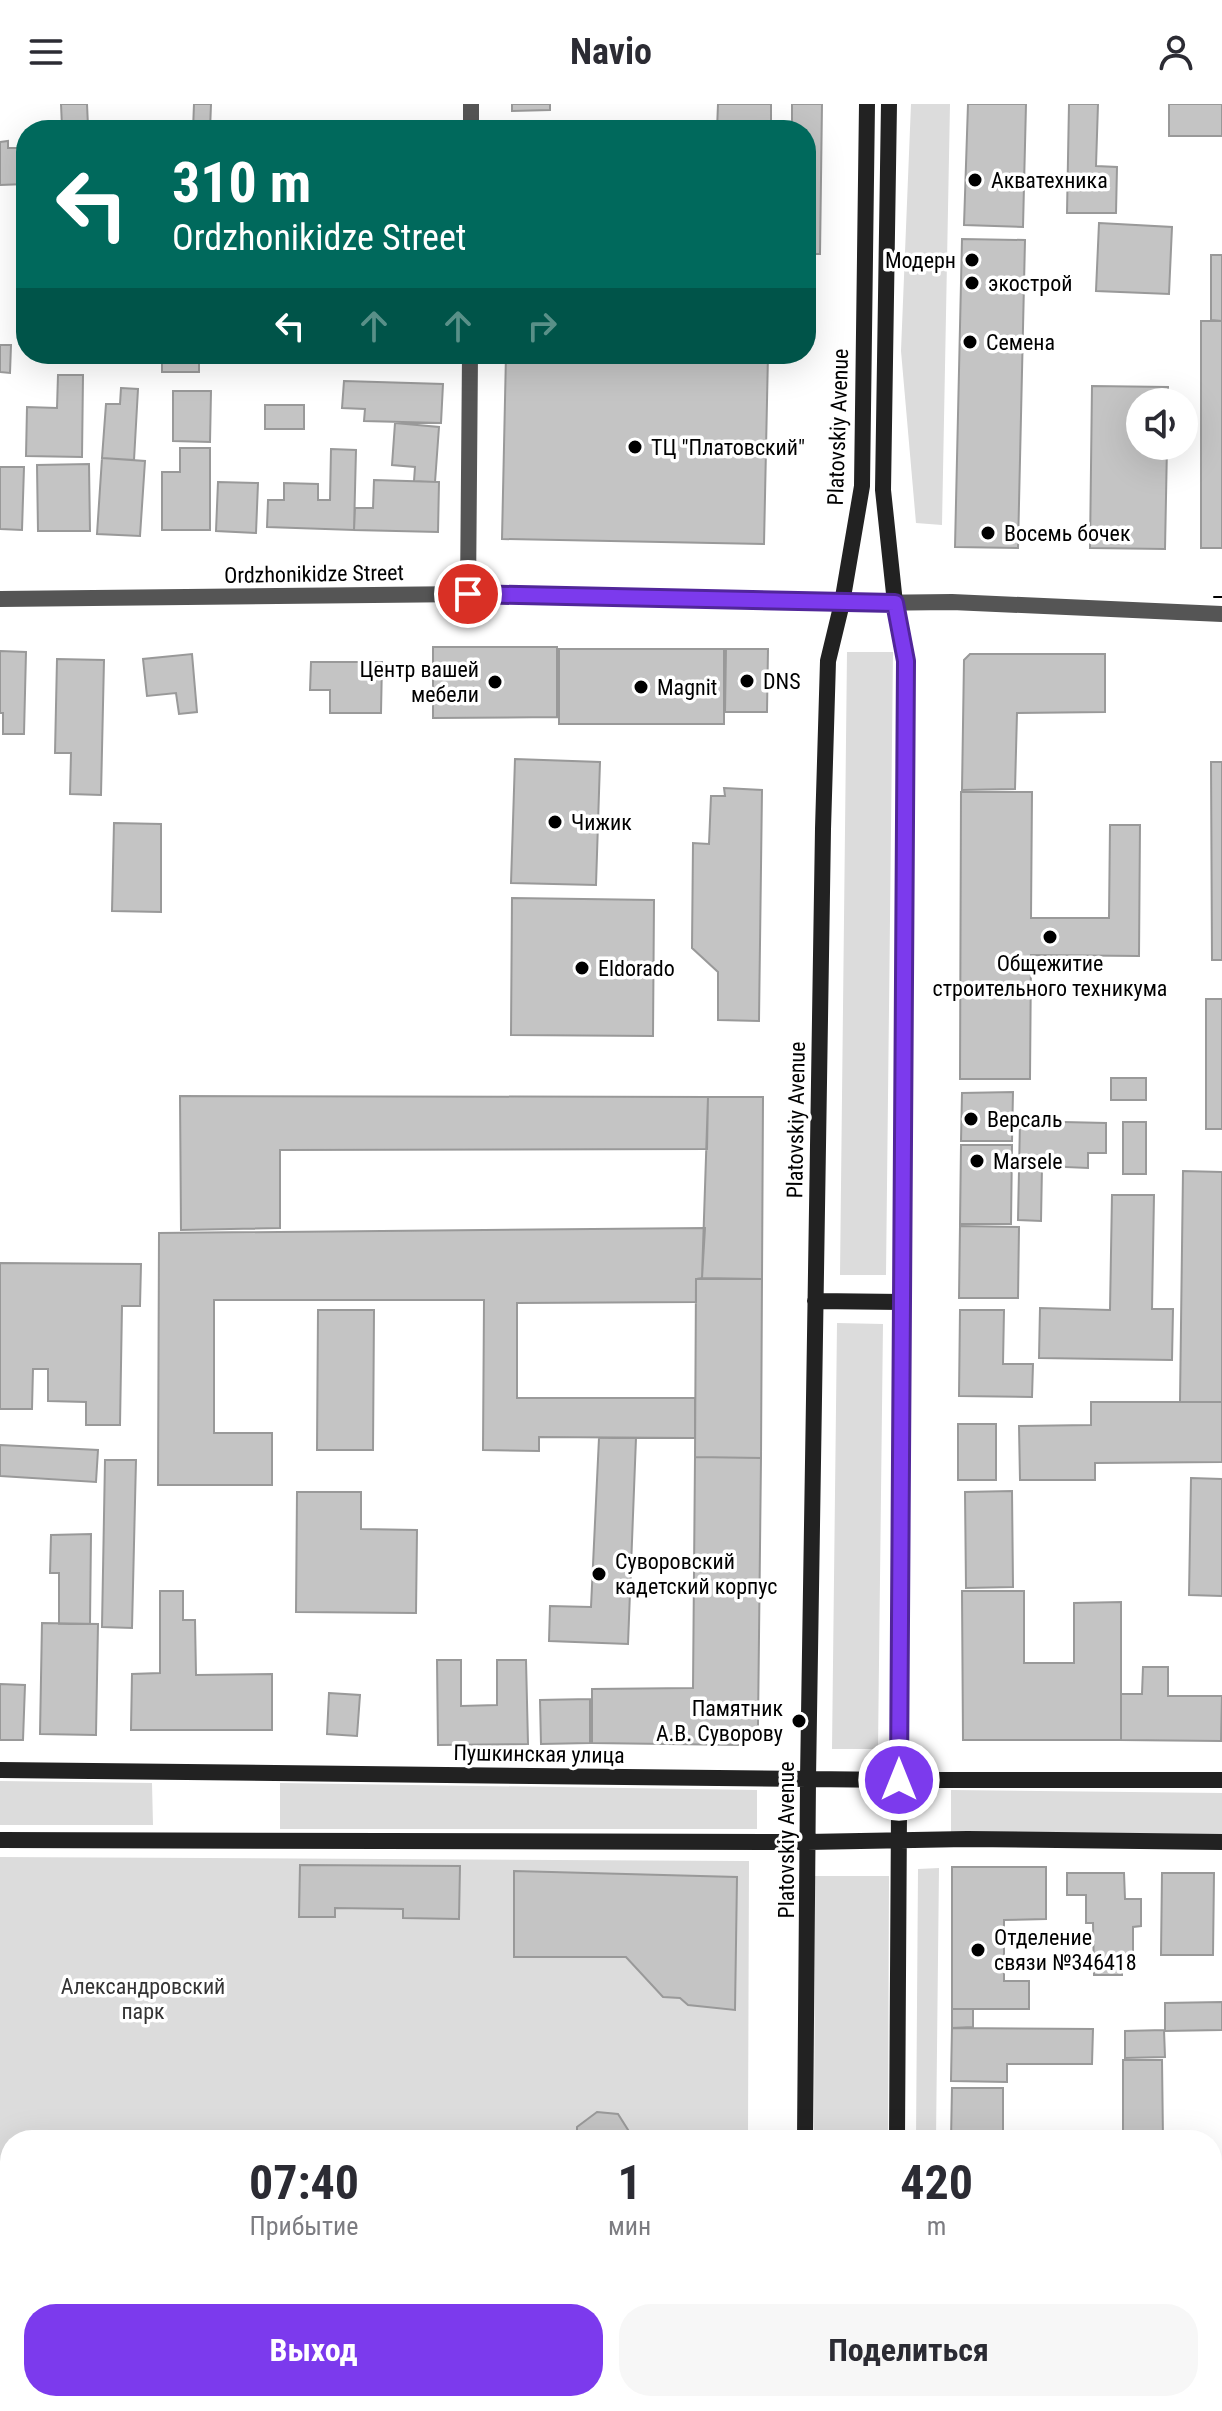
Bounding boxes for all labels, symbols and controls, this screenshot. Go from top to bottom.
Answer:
icon: menu [24,30,68,74]
icon: person [1154,30,1198,74]
text: Navio [570,31,652,73]
text: 310 m [172,150,311,216]
icon: left [40,152,144,256]
place label: Акватехника [991,168,1108,193]
marker: Акватехника [966,171,984,189]
text: Ordzhonikidze Street [172,217,466,259]
place label: Модерн [885,248,956,273]
marker: Модерн [963,251,981,269]
place label: экострой [988,271,1072,296]
marker: экострой [963,274,981,292]
icon: left [268,304,312,348]
icon: ahead [352,304,396,348]
icon: ahead [436,304,480,348]
icon: right [520,304,564,348]
place label: Семена [986,330,1055,355]
marker: Семена [961,333,979,351]
street label: Platovskiy Avenue [823,348,853,506]
map controls [1126,388,1198,460]
button: sound [1126,388,1198,460]
place label: ТЦ "Платовский" [651,435,805,460]
marker: ТЦ "Платовский" [626,438,644,456]
place label: Восемь бочек [1004,521,1131,546]
marker: Восемь бочек [979,524,997,542]
street label: Ordzhonikidze Street [224,560,404,588]
pin [434,560,502,628]
icon: arrive [446,572,490,616]
place label: Центр вашей мебели [360,657,479,707]
place label: DNS [763,669,801,694]
marker: DNS [738,672,756,690]
marker: Центр вашей мебели [486,673,504,691]
place label: Magnit [657,675,717,700]
marker: Magnit [632,678,650,696]
place label: Чижик [571,810,632,835]
marker: Чижик [546,813,564,831]
marker: Общежитие строительного техникума [1041,928,1059,946]
place label: Общежитие строительного техникума [933,951,1167,1001]
place label: Eldorado [598,956,675,981]
marker: Eldorado [573,959,591,977]
street label: Platovskiy Avenue [782,1041,810,1199]
place label: Версаль [987,1107,1063,1132]
marker: Версаль [962,1110,980,1128]
place label: Marsele [993,1149,1063,1174]
marker: Marsele [968,1152,986,1170]
place label: Суворовский кадетский корпус [615,1549,777,1599]
marker: Суворовский кадетский корпус [590,1565,608,1583]
place label: Памятник А.В. Суворову [656,1696,783,1746]
marker: Памятник А.В. Суворову [790,1712,808,1730]
position arrow [857,1738,941,1822]
street label: Пушкинская улица [453,1740,625,1768]
street label: Platovskiy Avenue [774,1762,799,1918]
place label: Отделение связи №346418 [994,1925,1137,1975]
marker: Отделение связи №346418 [969,1941,987,1959]
park label: Александровский парк [61,1974,225,2024]
text: 07:40 [249,2154,359,2211]
text: 1 [618,2154,642,2211]
text: 420 [900,2154,973,2211]
text: Прибытие [250,2211,359,2241]
text: мин [608,2211,651,2241]
text: m [927,2211,946,2241]
button: Выход [24,2304,603,2396]
button: Поделиться [619,2304,1198,2396]

